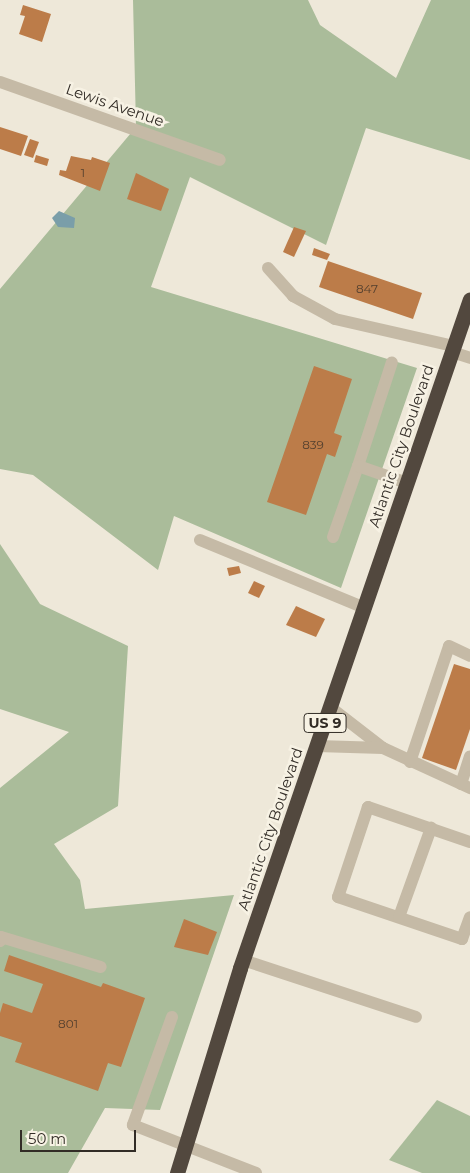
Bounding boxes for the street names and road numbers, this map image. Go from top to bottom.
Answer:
street label: Lewis Avenue [64,80,166,130]
street label: Atlantic City Boulevard [365,362,437,530]
road number: US 9 [302,711,348,734]
street label: Atlantic City Boulevard [234,745,306,913]

